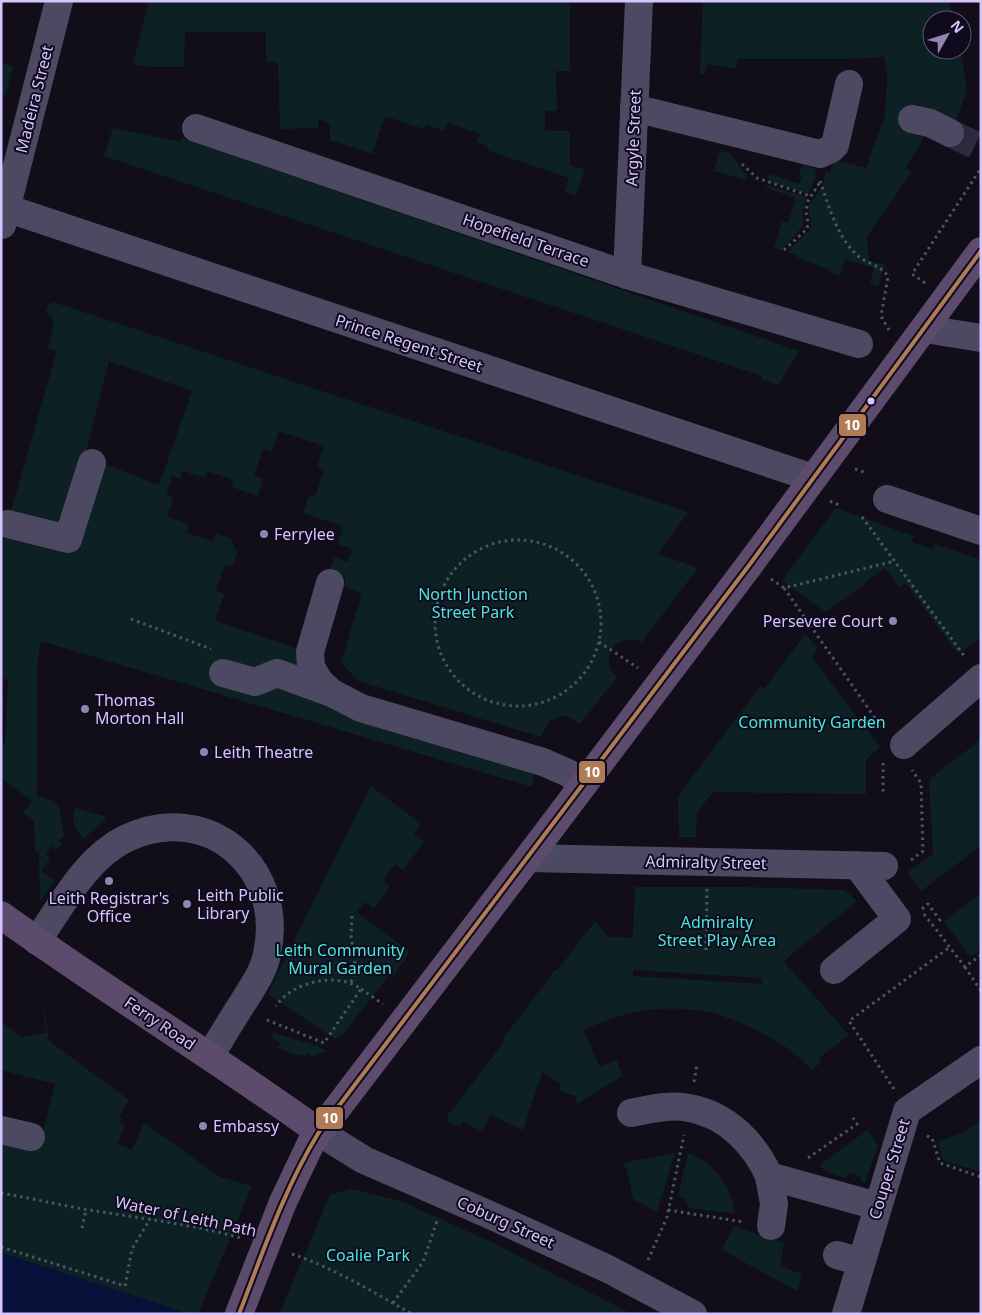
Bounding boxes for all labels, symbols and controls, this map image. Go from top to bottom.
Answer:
north arrow [922,10,972,60]
text: N [947,16,968,37]
street label: Madeira Street [10,42,58,155]
street label: Argyle Street [620,89,646,187]
street label: Hopefield Terrace [460,208,592,272]
street label: Prince Regent Street [333,309,486,377]
unlabelled marker [866,396,876,406]
line badge: 10 [838,413,867,437]
text: 10 [844,415,860,434]
place label: Ferrylee [274,523,335,545]
marker: Ferrylee [258,528,270,540]
park label: North Junction Street Park [418,583,528,623]
place label: Persevere Court [763,610,883,632]
marker: Persevere Court [887,615,899,627]
place label: Thomas Morton Hall [95,689,184,729]
marker: Thomas Morton Hall [79,703,91,715]
park label: Community Garden [738,711,886,733]
place label: Leith Theatre [214,741,313,763]
marker: Leith Theatre [198,746,210,758]
line badge: 10 [578,760,606,784]
text: 10 [584,762,600,781]
street label: Admiralty Street [645,850,767,874]
marker: Leith Registrar's Office [103,875,115,887]
place label: Leith Public Library [197,884,284,924]
place label: Leith Registrar's Office [48,887,170,927]
marker: Leith Public Library [181,898,193,910]
park label: Admiralty Street Play Area [658,911,776,951]
park label: Leith Community Mural Garden [276,939,405,979]
street label: Ferry Road [120,991,200,1055]
line badge: 10 [315,1106,344,1130]
text: 10 [322,1108,338,1127]
place label: Embassy [213,1115,280,1137]
street label: Couper Street [863,1116,915,1222]
marker: Embassy [197,1120,209,1132]
street label: Water of Leith Path [113,1190,259,1242]
street label: Coburg Street [454,1191,558,1253]
park label: Coalie Park [326,1244,410,1266]

